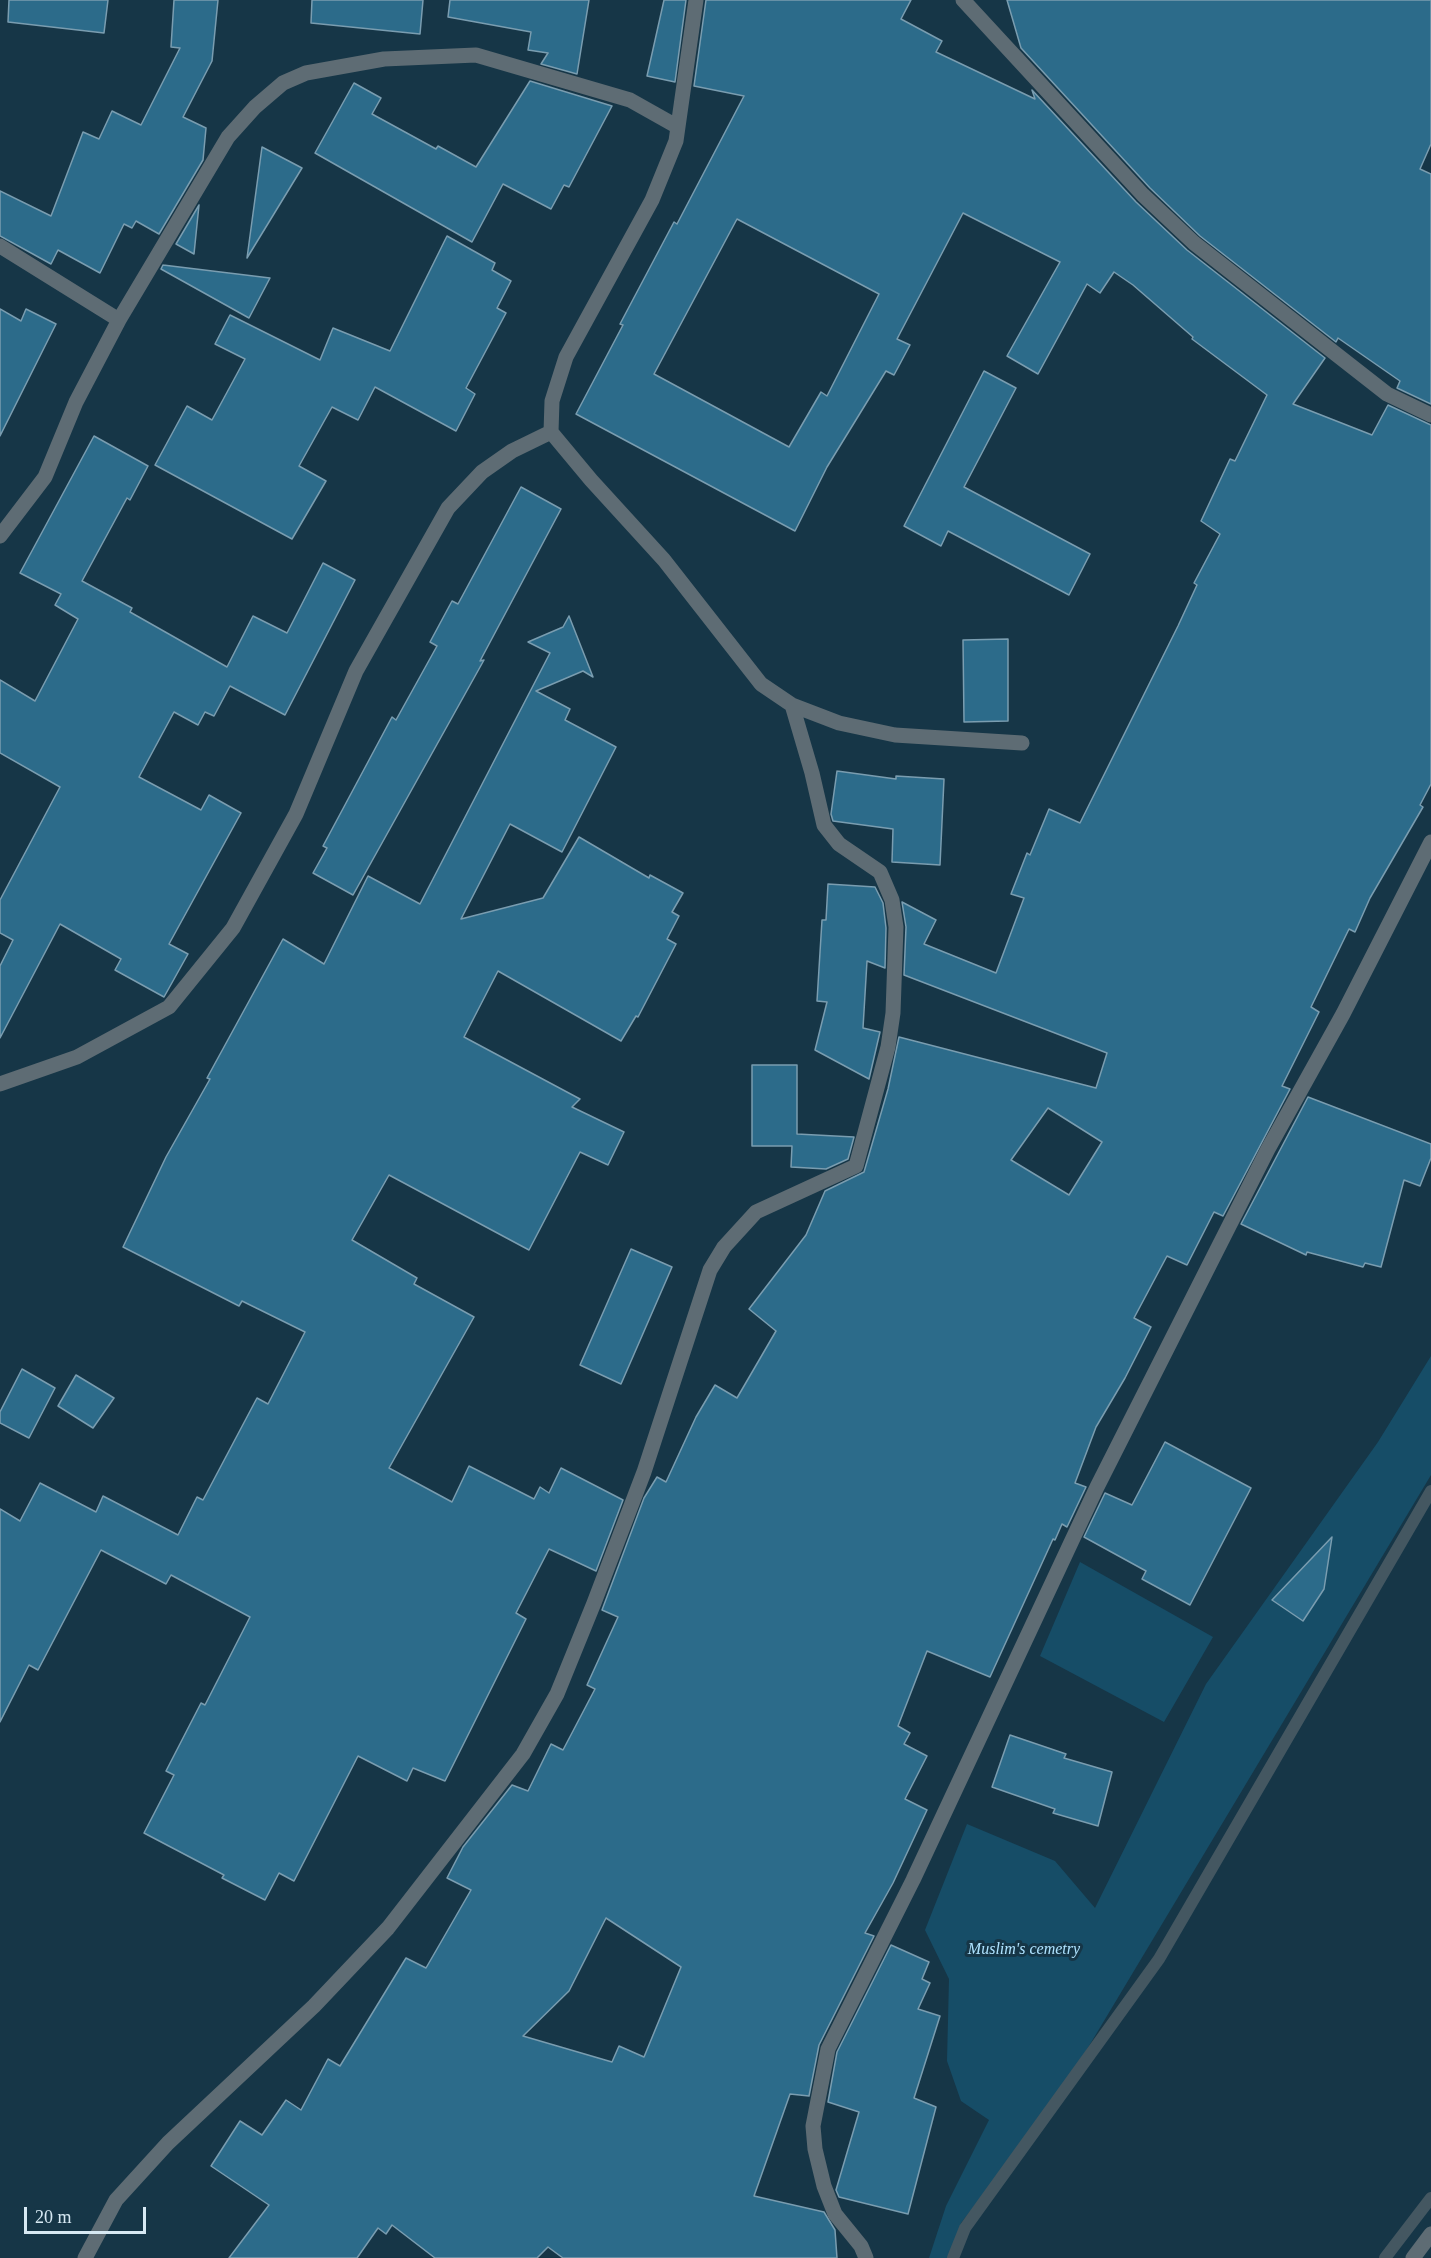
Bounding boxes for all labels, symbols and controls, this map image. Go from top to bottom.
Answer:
park label: Muslim's cemetry [968,1940,1080,1960]
scale bar [27,2195,148,2233]
text: 20 m [35,2207,72,2227]

